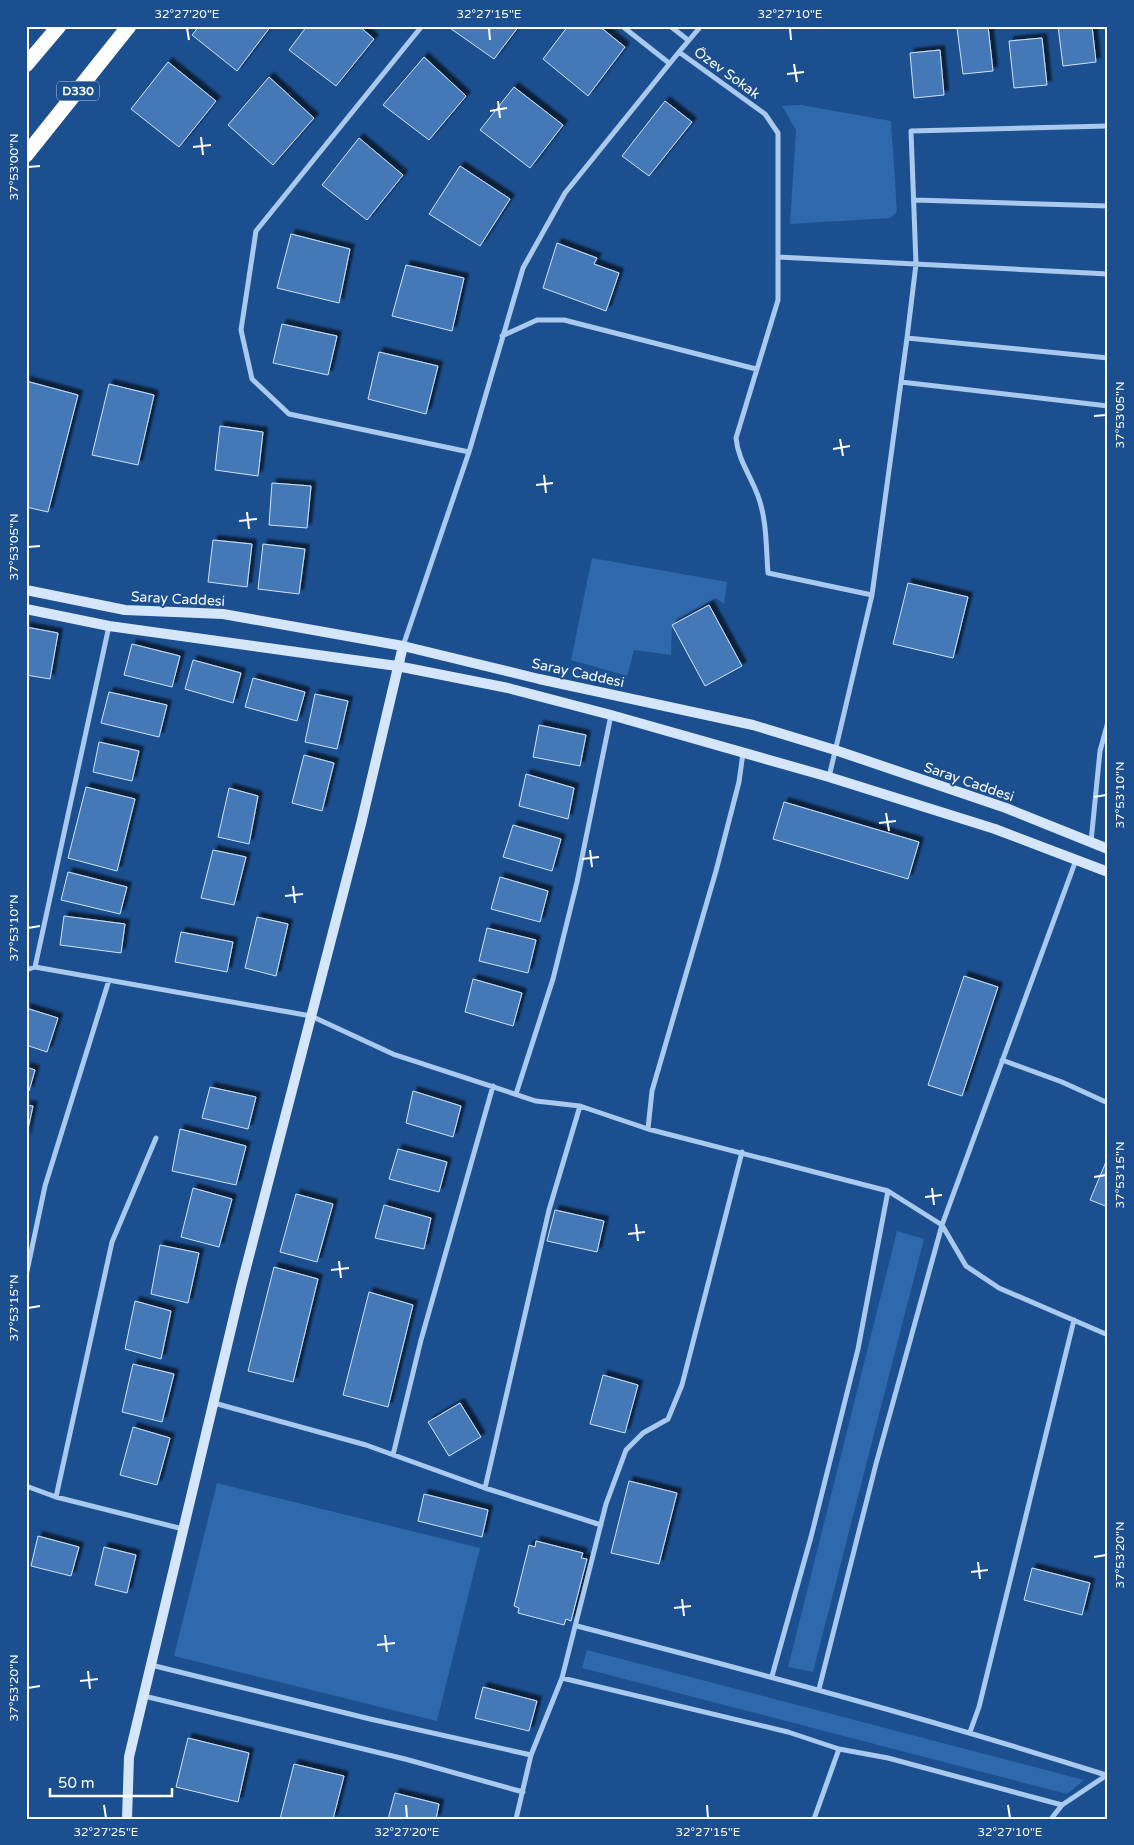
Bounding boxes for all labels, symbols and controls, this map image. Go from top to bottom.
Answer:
text: 32°27'20"E [154,7,220,21]
text: 32°27'15"E [456,7,522,21]
text: 32°27'10"E [757,7,823,21]
street label: Özev Sokak [691,43,764,103]
road number: D330 [57,82,99,100]
text: 37°53'00"N [7,133,21,201]
text: 37°53'05"N [1113,381,1127,449]
text: 37°53'05"N [7,513,21,581]
street label: Saray Caddesi [131,588,225,610]
street label: Saray Caddesi [530,655,626,691]
street label: Saray Caddesi [922,759,1016,805]
text: 37°53'10"N [1113,761,1127,829]
text: 37°53'10"N [7,894,21,962]
text: 37°53'15"N [1113,1141,1127,1209]
text: 37°53'15"N [7,1274,21,1342]
text: 37°53'20"N [1113,1521,1127,1589]
text: 37°53'20"N [7,1654,21,1722]
scale bar [50,1765,172,1797]
text: 50 m [58,1774,95,1792]
text: 32°27'25"E [73,1825,139,1839]
text: 32°27'20"E [374,1825,440,1839]
text: 32°27'15"E [675,1825,741,1839]
text: 32°27'10"E [977,1825,1043,1839]

